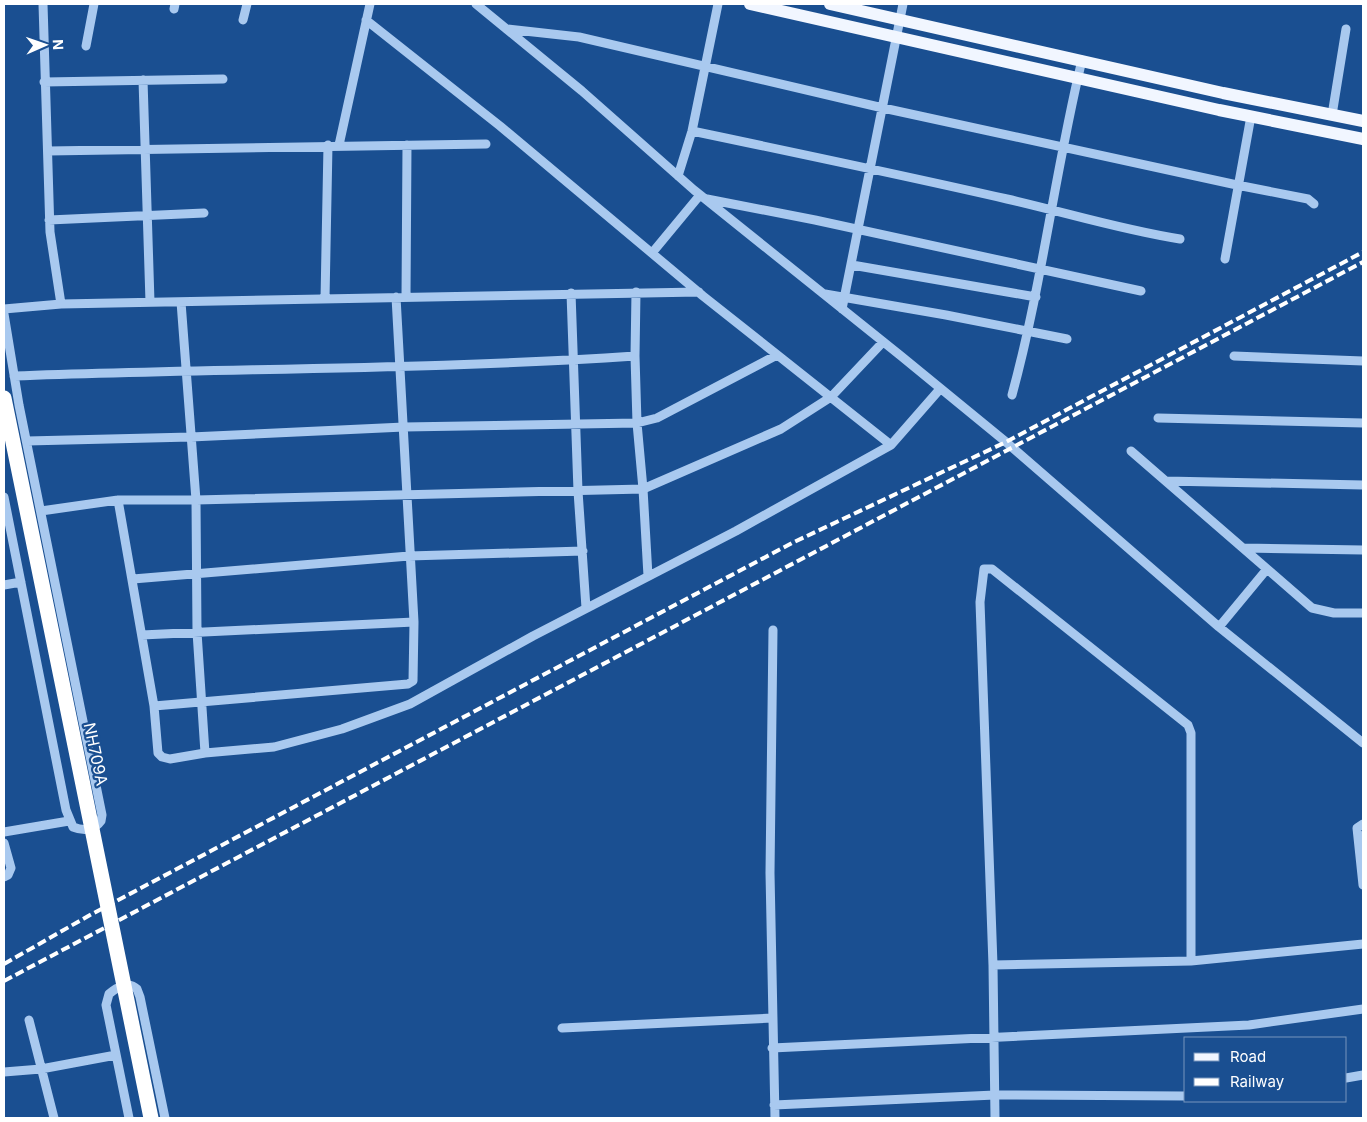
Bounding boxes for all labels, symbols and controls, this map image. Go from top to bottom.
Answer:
north arrow [20,20,70,70]
text: N [50,39,67,50]
street label: NH709A [80,721,112,787]
legend [1184,1037,1347,1102]
text: Road [1230,1047,1266,1066]
text: Railway [1230,1072,1285,1091]

